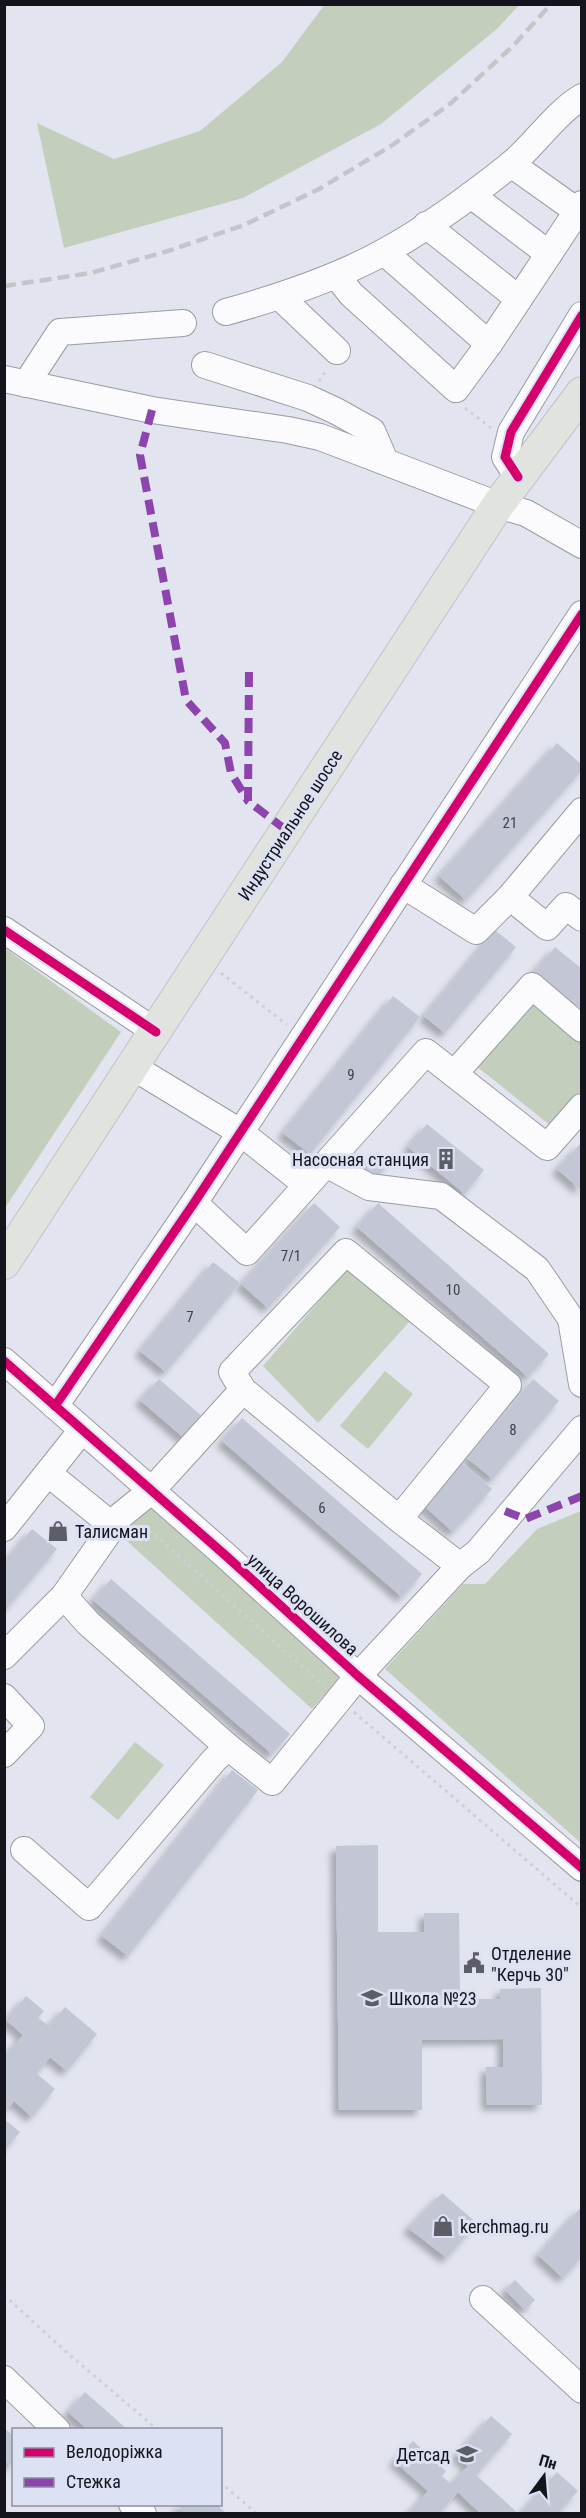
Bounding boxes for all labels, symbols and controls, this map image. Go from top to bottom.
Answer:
street label: Индустриальное шоссе [233,746,347,904]
house number: 21 [503,814,517,832]
house number: 9 [347,1066,355,1084]
building icon: Насосная станция [434,1147,458,1171]
place label: Насосная станция [292,1149,429,1170]
house number: 7/1 [281,1247,301,1265]
house number: 10 [446,1281,460,1299]
house number: 7 [186,1308,194,1326]
house number: 8 [509,1421,517,1439]
house number: 6 [318,1499,326,1517]
shop icon: Талисман [46,1519,70,1543]
place label: Талисман [75,1521,148,1542]
street label: улица Ворошилова [243,1549,363,1659]
place label: Отделение "Керчь 30" [491,1943,571,1985]
public building icon: Отделение "Керчь 30" [462,1951,486,1975]
school or university icon: Школа №23 [360,1986,384,2010]
place label: Школа №23 [389,1988,477,2009]
shop icon: kerchmag.ru [431,2214,455,2238]
place label: kerchmag.ru [460,2216,549,2237]
legend [12,2428,222,2506]
text: Велодоріжка [66,2441,163,2462]
school or university icon: Детсад [455,2442,479,2466]
place label: Детсад [396,2444,450,2465]
north arrow [514,2446,574,2506]
text: Пн [537,2450,559,2474]
text: Стежка [66,2471,121,2492]

